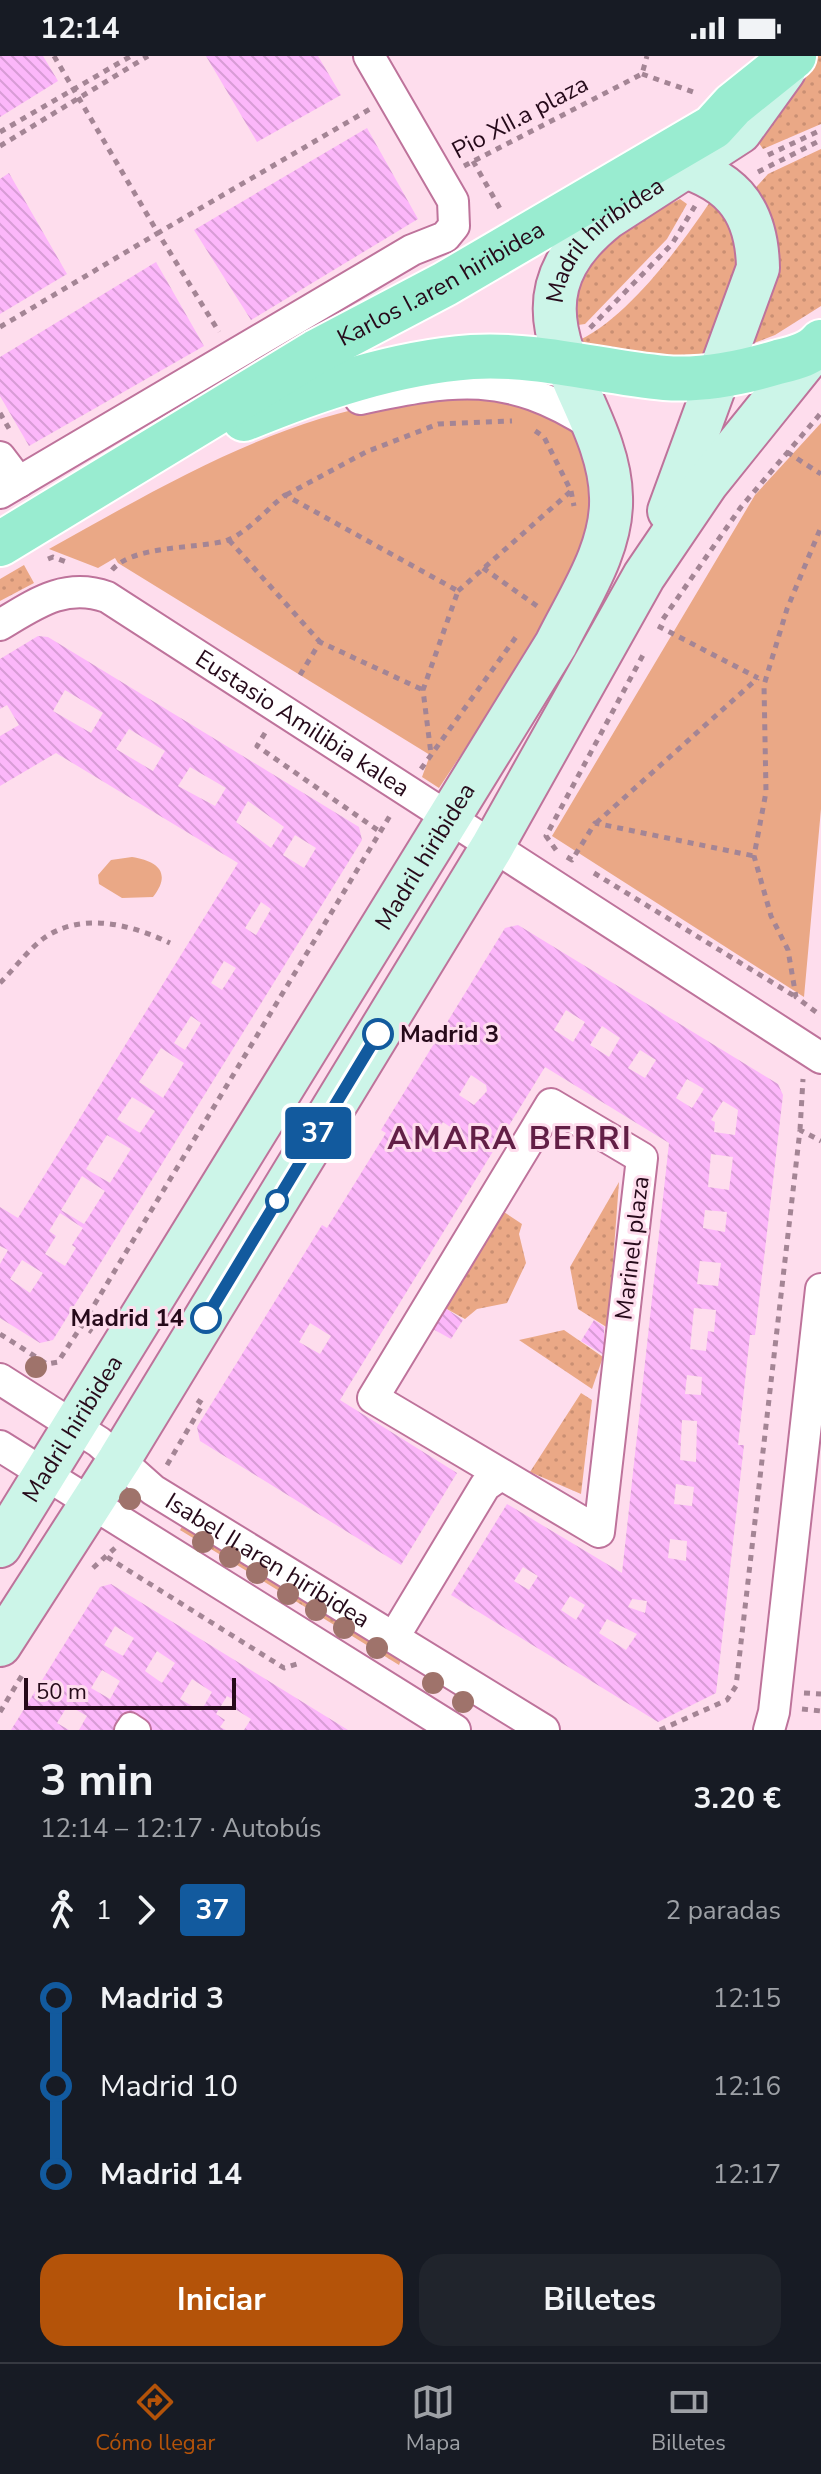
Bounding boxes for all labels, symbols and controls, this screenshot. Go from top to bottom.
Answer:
text: 12:14 [40,8,119,49]
street label: Pio XII.a plaza [446,68,594,166]
street label: Madril hiribidea [539,169,670,305]
street label: Karlos I.aren hiribidea [332,213,550,354]
street label: Eustasio Amilibia kalea [189,642,416,804]
street label: Madril hiribidea [368,777,483,936]
place label: Madrid 3 [400,1018,499,1050]
marker: Madrid 3 [363,1019,393,1049]
line badge: 37 [282,1107,354,1159]
text: 37 [301,1114,335,1152]
district label: AMARA BERRI [387,1117,633,1160]
street label: Marinel plaza [607,1174,657,1322]
unlabelled marker [266,1190,288,1212]
place label: Madrid 14 [70,1302,184,1334]
marker: Madrid 14 [191,1303,221,1333]
street label: Madril hiribidea [15,1349,130,1508]
street label: Isabel II.aren hiribidea [159,1485,376,1635]
scale bar [24,1674,236,1710]
text: 50 m [36,1677,87,1707]
text: 3 min [40,1751,154,1811]
text: 3.20 € [693,1778,781,1819]
text: 12:14 – 12:17 · Autobús [40,1811,322,1846]
icon: walk [40,1888,84,1932]
icon: forward [124,1888,168,1932]
text: 37 [196,1891,229,1929]
text: 1 [96,1893,112,1928]
text: 2 paradas [665,1893,781,1928]
text: Madrid 3 [100,1978,224,2019]
text: 12:15 [713,1981,781,2016]
text: Madrid 10 [100,2066,238,2107]
text: 12:16 [713,2069,781,2104]
text: Madrid 14 [100,2154,242,2195]
text: 12:17 [713,2157,781,2192]
button: Iniciar [40,2254,403,2346]
button: Billetes [419,2254,781,2346]
tab: Cómo llegar [95,2380,215,2458]
tab: Mapa [406,2380,461,2458]
tab: Billetes [651,2380,726,2458]

